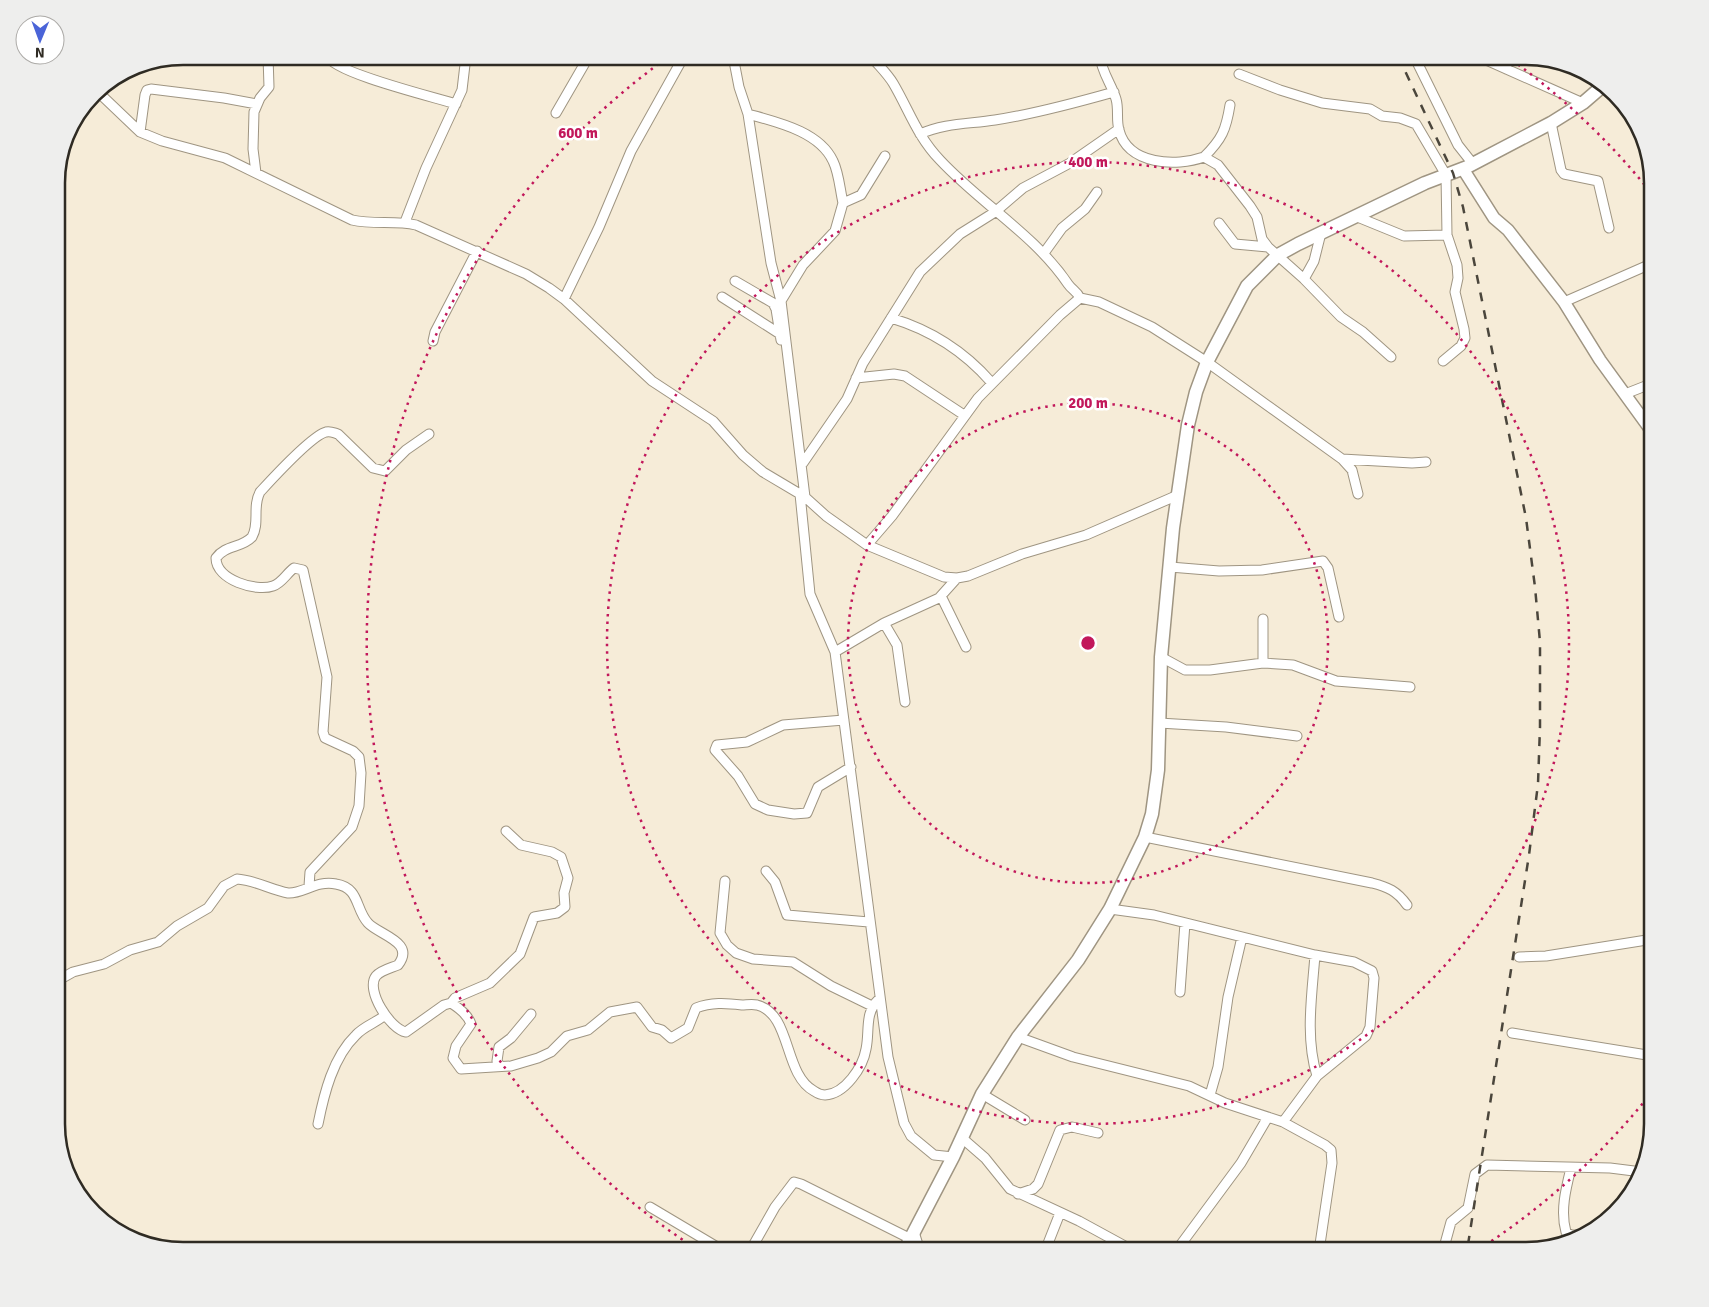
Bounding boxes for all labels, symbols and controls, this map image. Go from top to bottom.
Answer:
north arrow [15,15,65,65]
text: N [35,44,45,61]
text: 600 m [558,124,598,142]
text: 400 m [1068,153,1108,171]
text: 200 m [1068,394,1108,412]
centre of rings [1079,634,1097,652]

